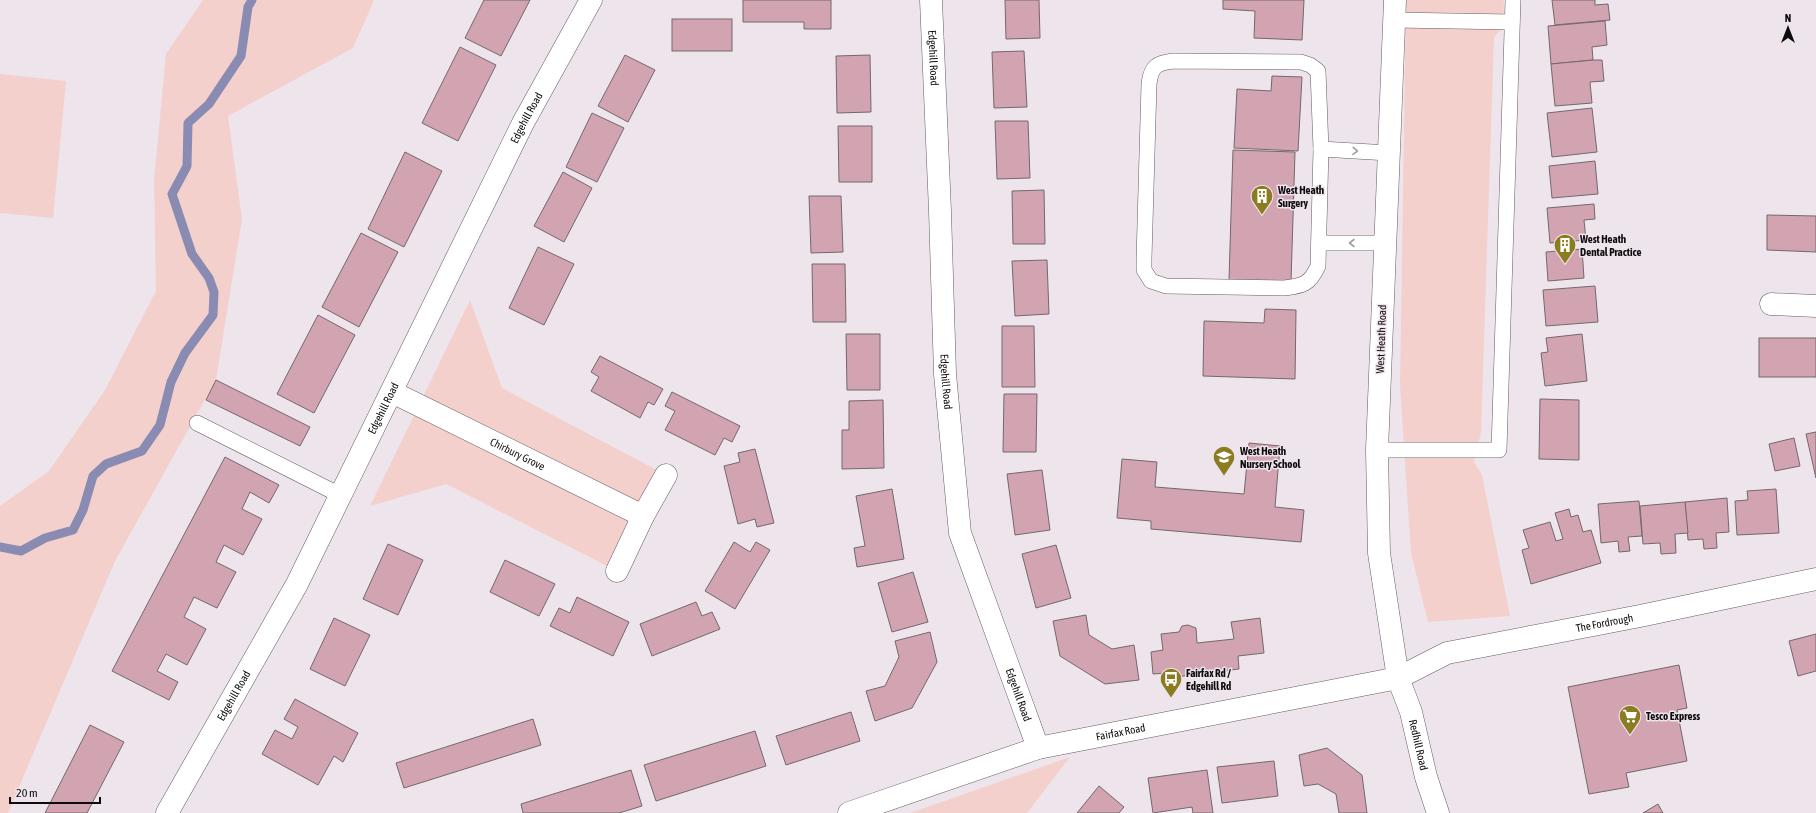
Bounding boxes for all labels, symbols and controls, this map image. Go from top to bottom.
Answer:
north arrow [1768,8,1808,48]
text: N [1785,12,1791,24]
street label: Edgehill Road [926,30,941,86]
street label: Edgehill Road [508,90,545,145]
one-way arrow [1352,147,1358,156]
building icon: West Heath Surgery [1249,183,1275,216]
place label: West Heath Surgery [1277,184,1324,209]
building icon: West Heath Dental Practice [1552,232,1578,265]
place label: West Heath Dental Practice [1579,233,1642,258]
one-way arrow [1349,239,1355,247]
street label: West Heath Road [1374,304,1388,374]
street label: Edgehill Road [938,354,954,410]
street label: Edgehill Road [365,381,401,436]
street label: Chirbury Grove [488,435,547,473]
school or university icon: West Heath Nursery School [1211,444,1237,477]
place label: West Heath Nursery School [1239,445,1302,470]
street label: The Fordrough [1575,611,1634,634]
street label: Edgehill Road [1004,666,1034,723]
bus stop icon: Fairfax Rd / Edgehill Rd [1158,666,1184,699]
place label: Fairfax Rd / Edgehill Rd [1186,667,1231,692]
street label: Edgehill Road [215,668,253,723]
supermarket icon: Tesco Express [1617,703,1643,736]
place label: Tesco Express [1646,710,1700,722]
street label: Redhill Road [1407,718,1430,772]
street label: Fairfax Road [1095,721,1146,743]
scale bar [10,779,100,805]
text: 20 m [16,786,38,800]

